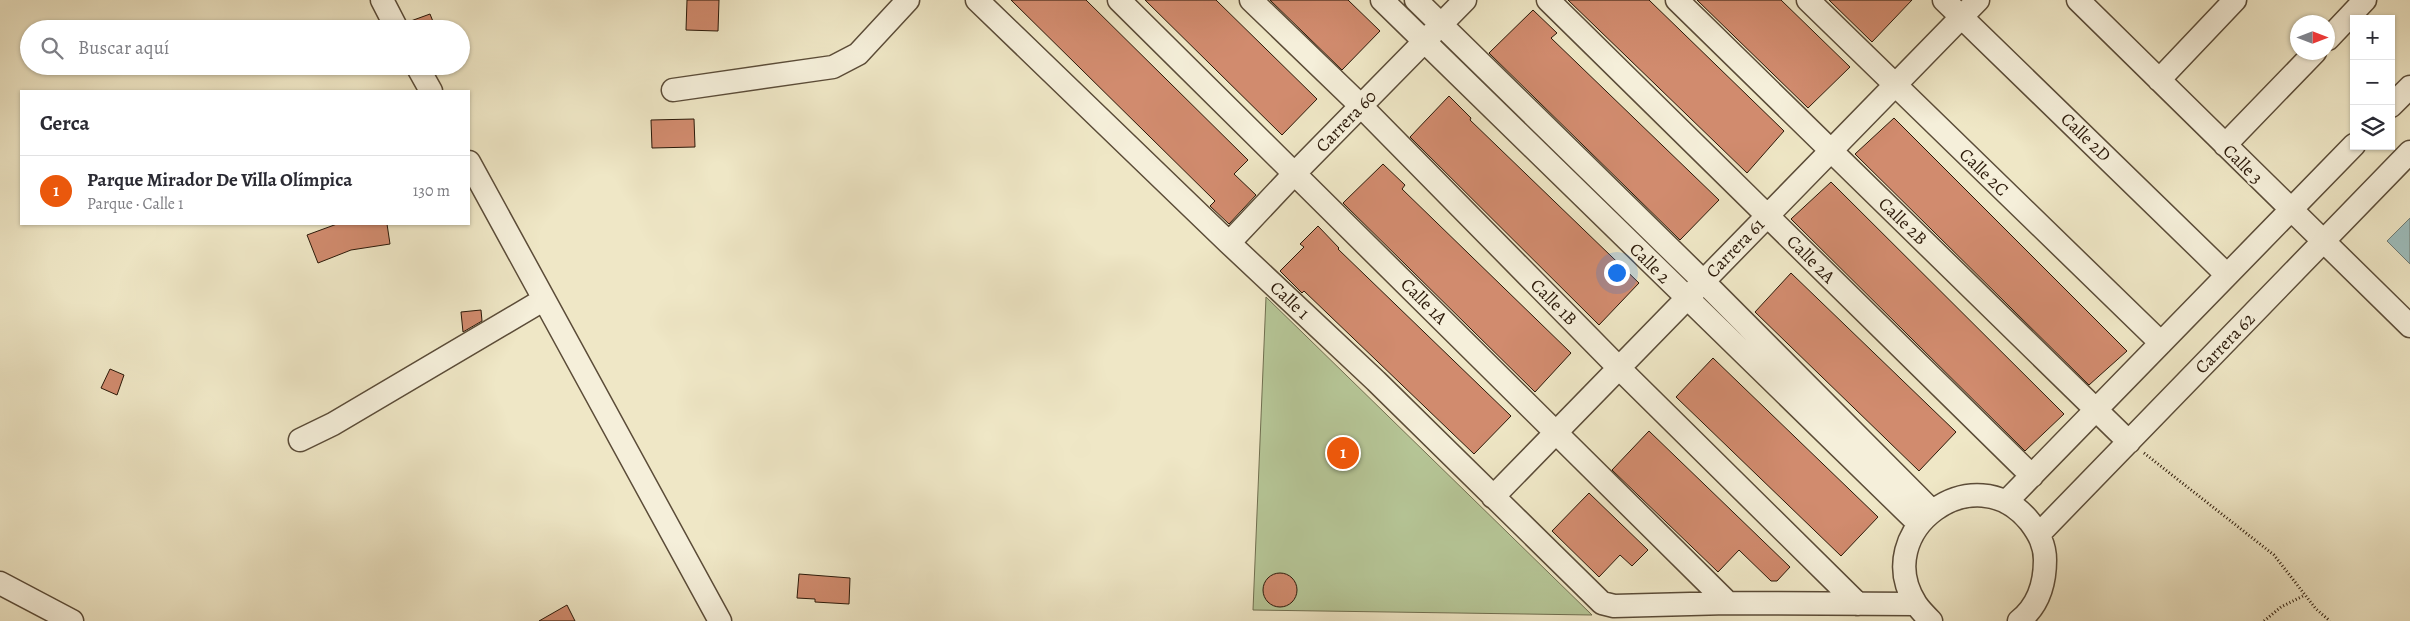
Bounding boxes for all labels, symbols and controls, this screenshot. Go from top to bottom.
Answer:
north arrow [2290,15,2335,60]
map controls [2350,15,2395,150]
button: + [2350,15,2395,60]
search box [20,20,470,75]
icon: search [38,34,66,62]
text: Buscar aquí [78,35,169,61]
button: − [2350,60,2395,105]
street label: Carrera 60 [1310,85,1382,157]
button: layers [2350,105,2395,150]
street label: Calle 2D [2056,107,2116,167]
text: Cerca [40,109,90,137]
street label: Calle 3 [2218,139,2268,189]
street label: Calle 2C [1954,143,2014,201]
text: Parque Mirador De Villa Olímpica [87,167,352,193]
text: 1 [53,180,59,202]
text: 130 m [413,180,450,202]
street label: Calle 2B [1873,192,1933,250]
text: Parque · Calle 1 [87,193,184,215]
street label: Carrera 61 [1701,213,1769,283]
street label: Calle 2A [1782,230,1841,289]
street label: Calle 2 [1624,237,1676,289]
your location [1604,260,1630,286]
street label: Calle 1A [1395,272,1453,330]
street label: Calle 1B [1525,273,1583,331]
street label: Calle 1 [1265,275,1315,325]
street label: Carrera 62 [2190,307,2261,379]
pin: 1 [1327,434,1359,472]

